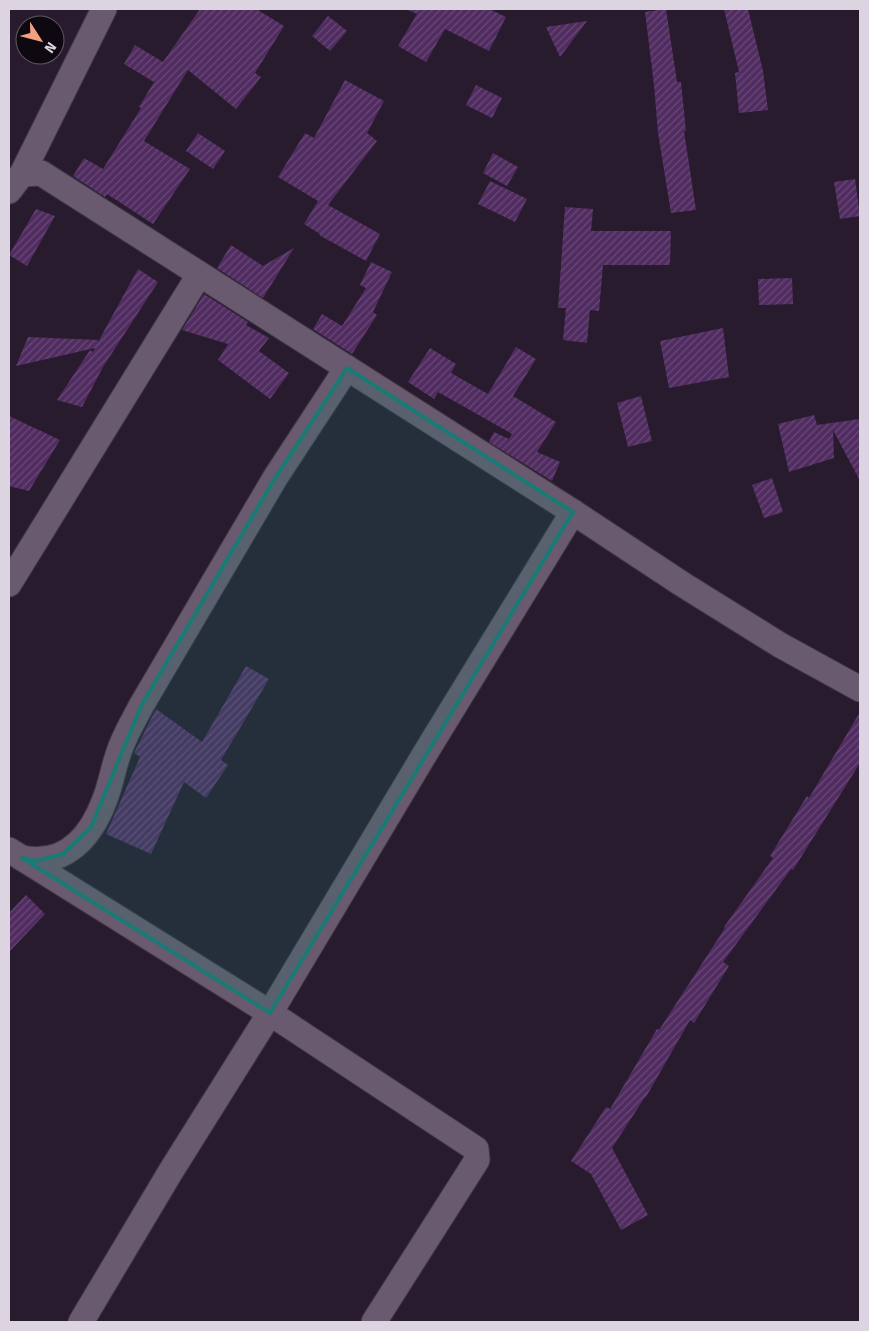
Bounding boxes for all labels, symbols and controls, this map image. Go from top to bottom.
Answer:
north arrow [15,15,65,65]
text: N [41,39,60,56]

